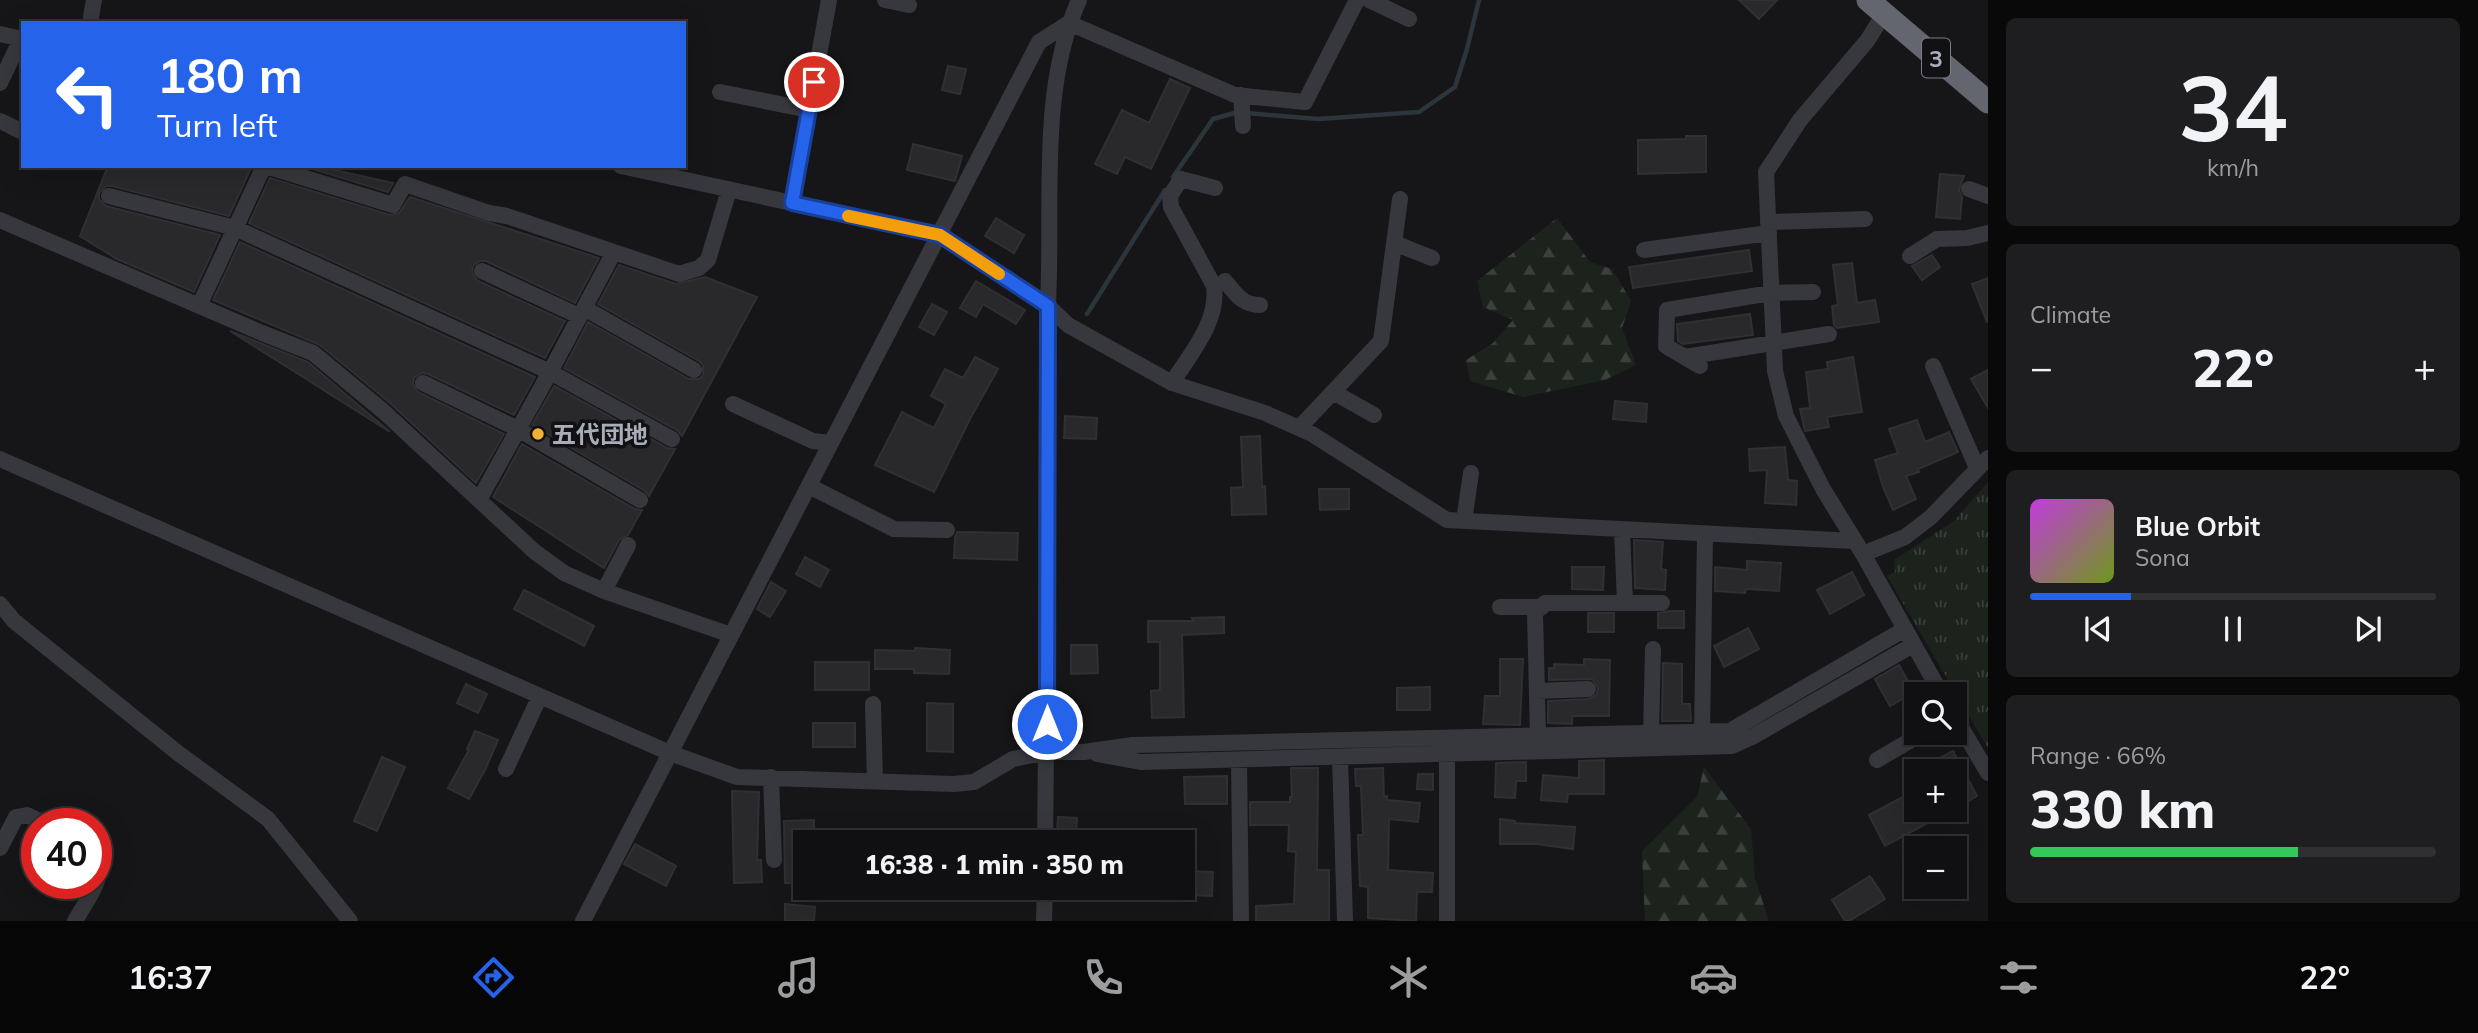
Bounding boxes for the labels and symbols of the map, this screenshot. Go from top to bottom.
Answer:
road number: 3 [1922,39,1950,78]
pin [784,52,844,112]
place label: 五代団地 [552,419,648,449]
marker: 五代団地 [530,426,546,442]
position arrow [1010,687,1084,761]
speed limit sign: 40 [21,808,112,899]

